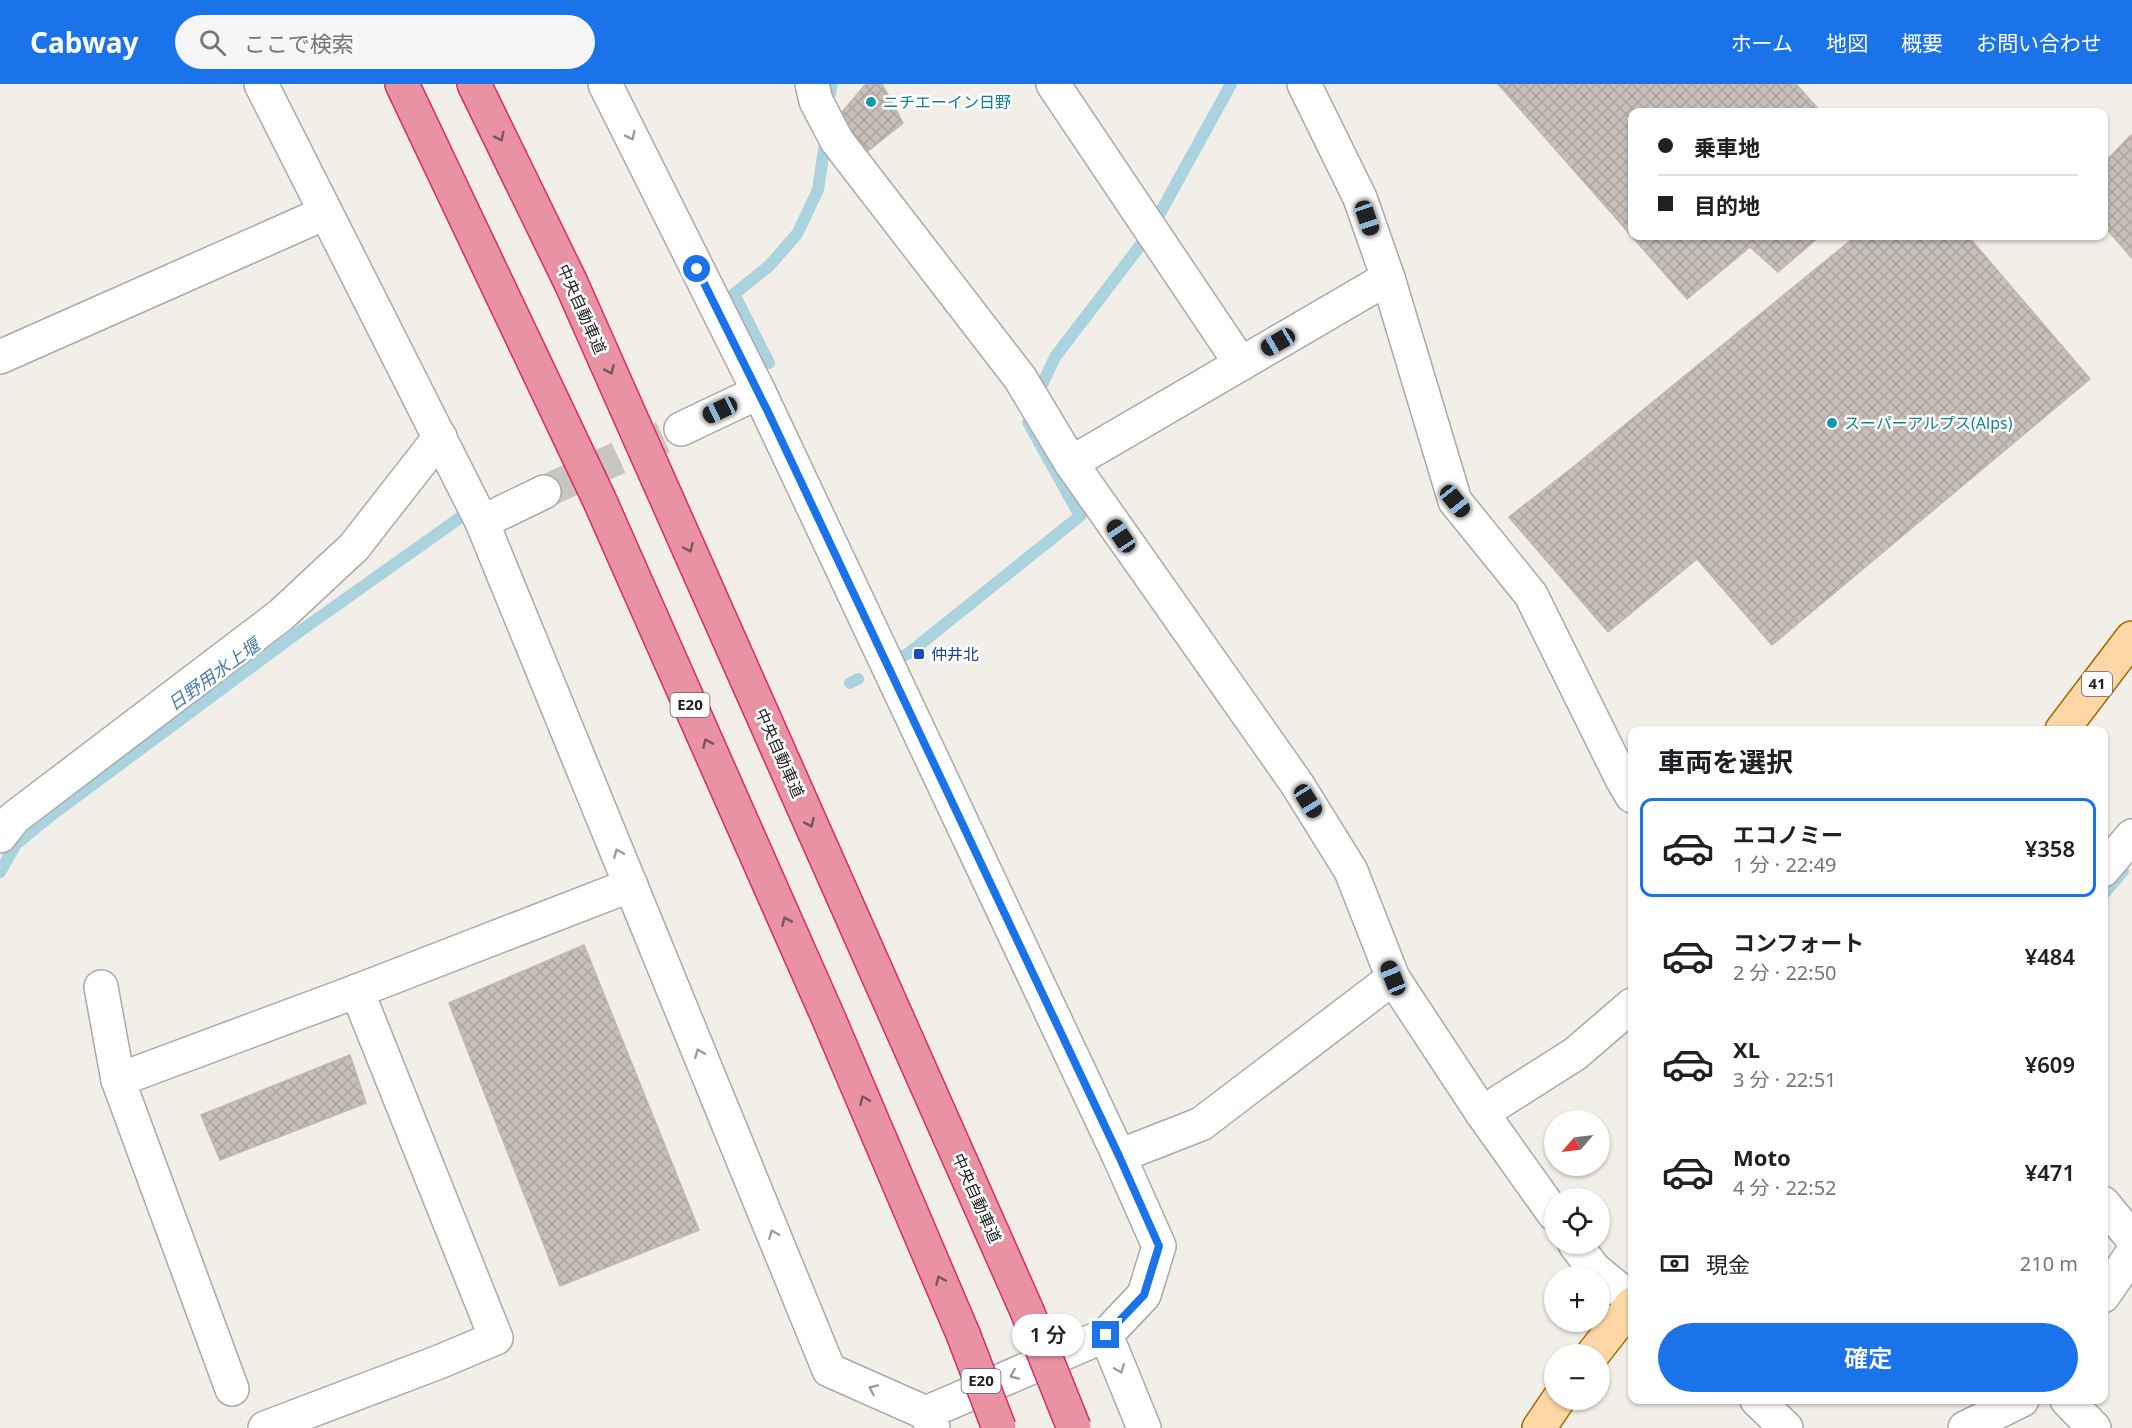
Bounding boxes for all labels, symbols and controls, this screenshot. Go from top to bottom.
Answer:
search box [175,15,595,69]
text: Cabway [30,23,139,61]
icon: search [196,26,229,59]
text: ここで検索 [244,28,354,58]
text: ホーム [1731,29,1793,57]
text: 地図 [1826,29,1868,57]
text: 概要 [1901,29,1943,57]
text: お問い合わせ [1976,29,2102,57]
place label: ニチエーイン日野 [883,91,1011,113]
marker: ニチエーイン日野 [864,95,878,109]
one-way arrow [493,130,504,141]
one-way arrow [624,130,636,141]
text: 乗車地 [1694,132,1760,162]
text: 目的地 [1694,190,1760,220]
car [1353,198,1381,238]
route start [683,255,710,282]
street label: 中央自動車道 [552,261,612,357]
car [1258,325,1298,359]
one-way arrow [602,364,614,375]
car [700,394,740,426]
place label: スーパーアルプス(Alps) [1844,412,2013,434]
marker: スーパーアルプス(Alps) [1825,416,1839,430]
car [1437,481,1473,521]
car [1103,516,1139,556]
one-way arrow [681,542,693,553]
water label: 日野用水上堰 [163,631,267,716]
place label: 仲井北 [931,643,979,665]
marker: 仲井北 [912,647,926,661]
road number: 41 [2082,672,2112,696]
road number: E20 [670,693,710,717]
street label: 中央自動車道 [750,705,810,801]
one-way arrow [702,738,714,749]
text: 車両を選択 [1658,743,1793,780]
car [1291,781,1325,821]
one-way arrow [803,816,815,827]
text: エコノミー [1733,819,1843,849]
icon: car [1661,821,1715,875]
text: ¥358 [2025,833,2075,863]
one-way arrow [613,849,625,860]
text: 1 分 · 22:49 [1733,851,1837,878]
one-way arrow [781,917,793,928]
text: コンフォート [1733,927,1864,957]
icon: car [1661,929,1715,983]
text: ¥484 [2025,941,2075,971]
car [1378,958,1408,998]
text: 2 分 · 22:50 [1733,959,1837,986]
text: XL [1733,1034,1760,1064]
icon: car [1661,1037,1715,1091]
one-way arrow [694,1048,706,1059]
text: ¥609 [2025,1049,2075,1079]
text: 3 分 · 22:51 [1733,1066,1837,1093]
one-way arrow [859,1096,871,1107]
north arrow [1544,1110,1610,1176]
map controls [1544,1110,1610,1410]
text: Moto [1733,1142,1791,1172]
icon: car [1661,1145,1715,1199]
street label: 中央自動車道 [947,1150,1007,1246]
text: ¥471 [2025,1157,2075,1187]
text: 4 分 · 22:52 [1733,1174,1837,1201]
button: locate [1544,1188,1610,1254]
one-way arrow [768,1229,780,1240]
icon: cash [1658,1247,1691,1280]
text: 現金 [1706,1249,1750,1279]
text: 210 m [2020,1250,2078,1277]
button: + [1544,1266,1610,1332]
one-way arrow [935,1275,947,1286]
callout: 1 分 [1013,1314,1085,1356]
text: 1 分 [1030,1321,1066,1348]
route end [1092,1321,1119,1348]
button: 確定 [1658,1323,2078,1392]
button: − [1544,1344,1610,1410]
one-way arrow [1113,1362,1125,1373]
one-way arrow [1009,1368,1020,1380]
road number: E20 [962,1369,1000,1393]
one-way arrow [868,1384,879,1396]

